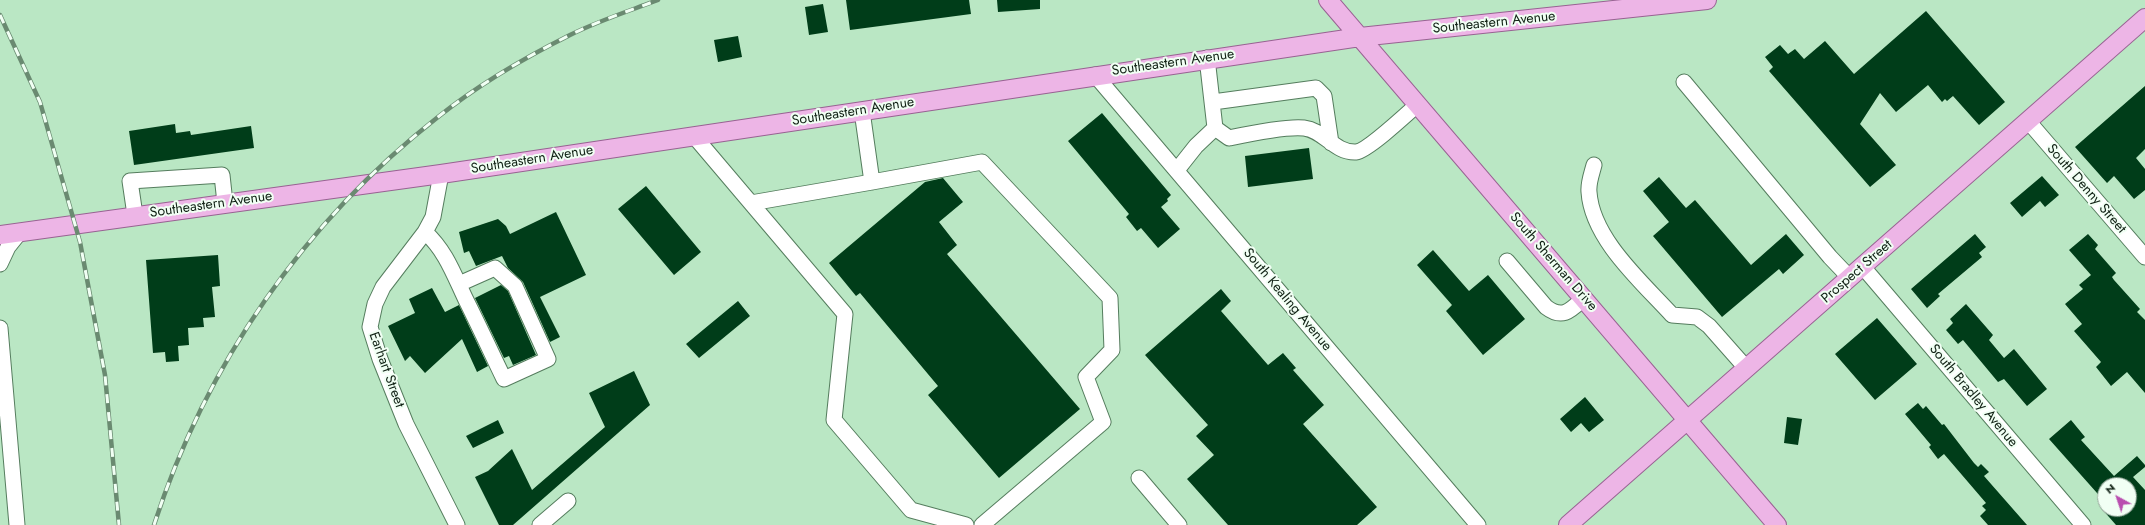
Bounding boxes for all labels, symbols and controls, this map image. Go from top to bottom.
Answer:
street label: Southeastern Avenue [1432,8,1556,38]
street label: Southeastern Avenue [1111,46,1235,80]
street label: Southeastern Avenue [791,94,915,130]
street label: South Denny Street [2043,141,2129,237]
street label: Southeastern Avenue [470,142,594,178]
street label: Southeastern Avenue [149,188,273,222]
street label: South Sherman Drive [1506,209,1600,315]
street label: Prospect Street [1818,237,1896,307]
street label: South Kealing Avenue [1239,245,1335,355]
street label: Earhart Street [365,330,407,410]
street label: South Bradley Avenue [1925,341,2021,451]
north arrow [2097,477,2137,517]
text: N [2101,480,2118,498]

